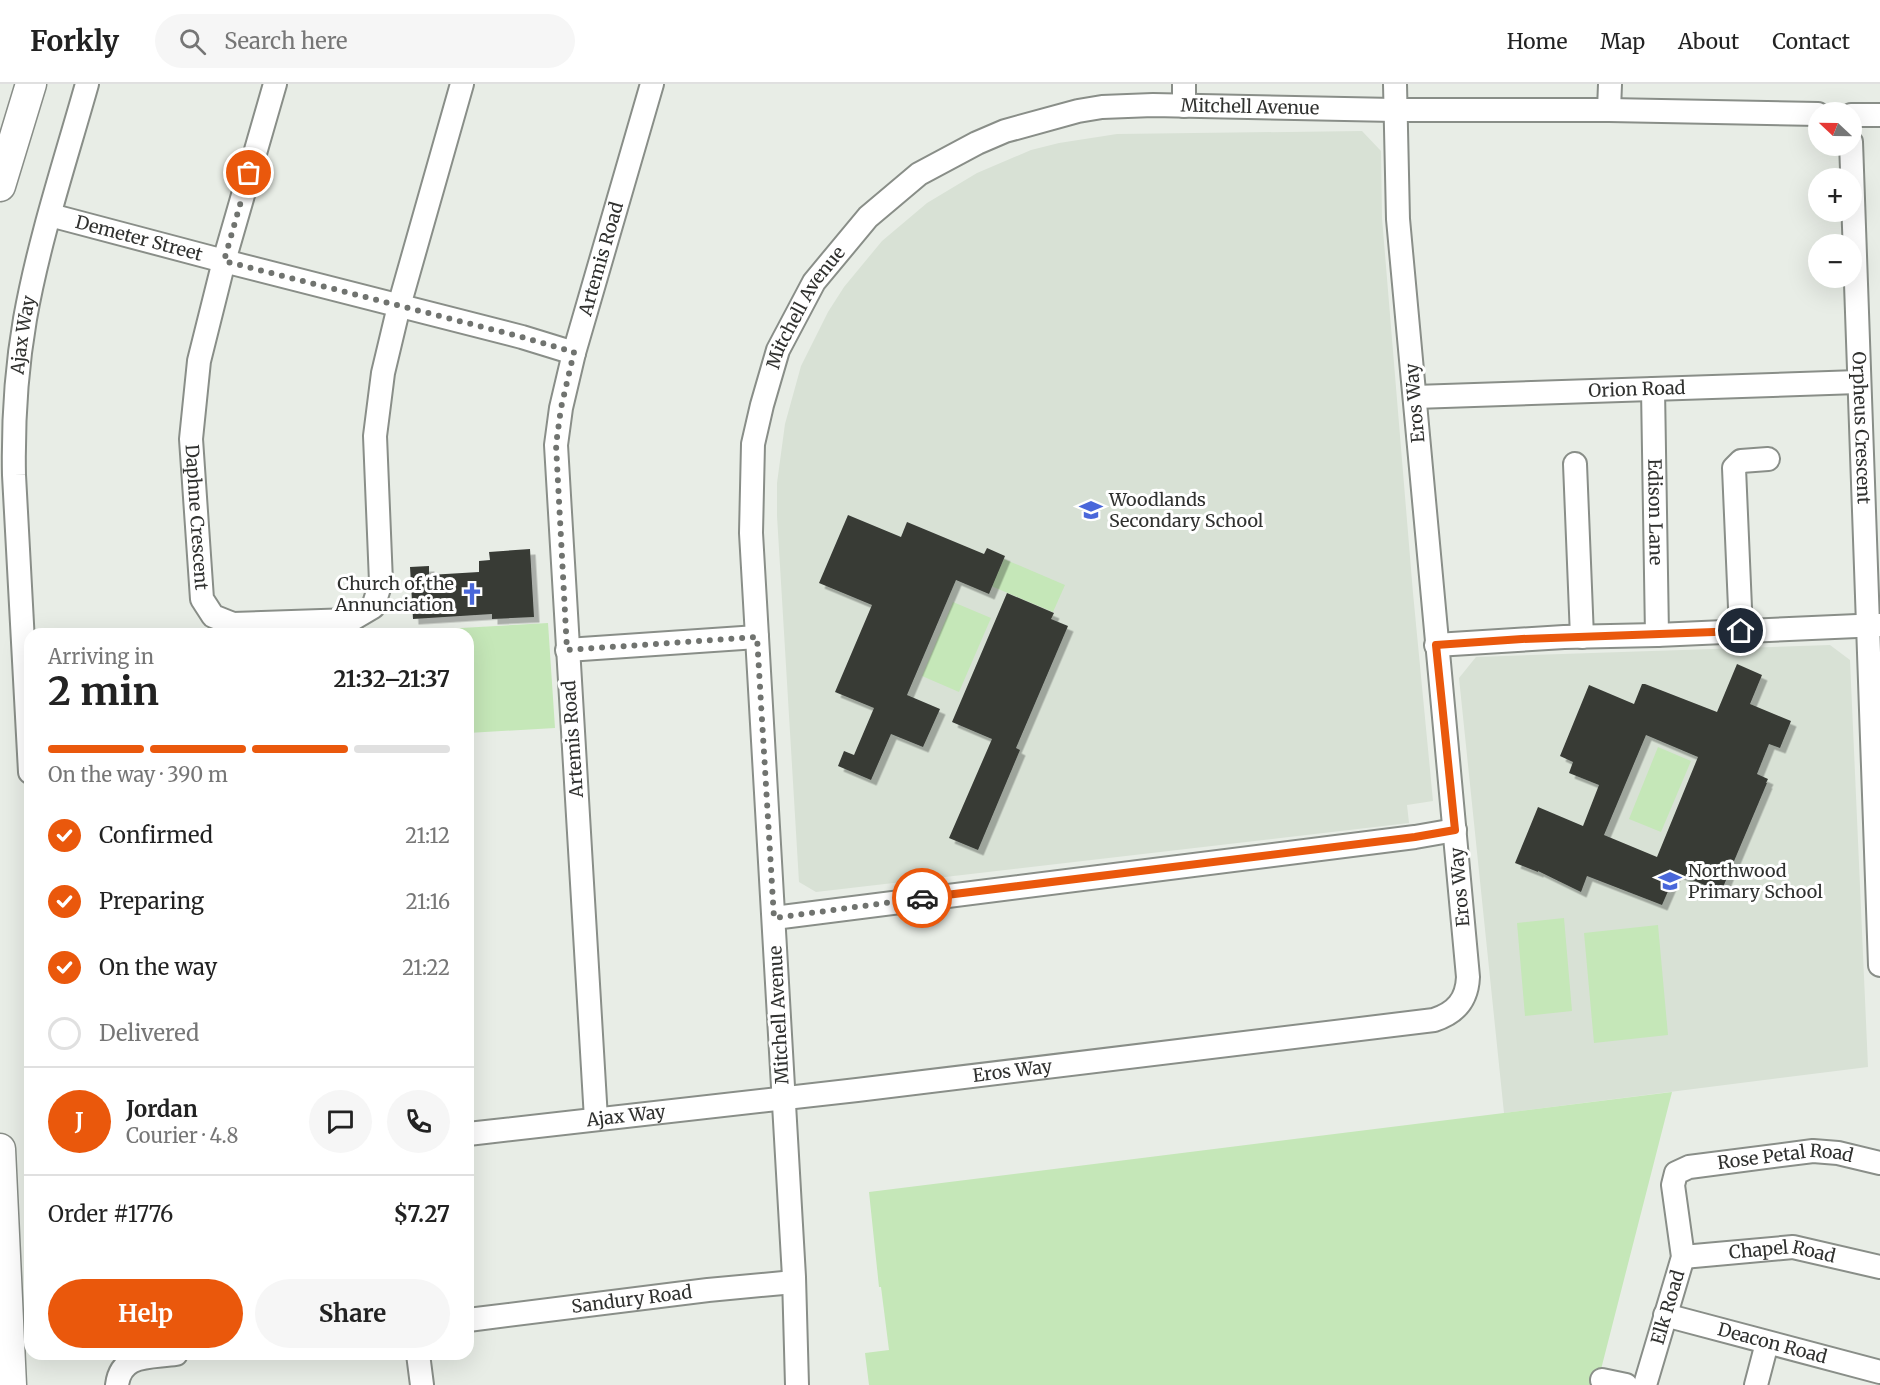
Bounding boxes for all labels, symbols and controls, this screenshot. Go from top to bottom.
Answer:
search box [155,14,575,68]
text: Forkly [30,23,119,59]
icon: search [176,25,209,58]
text: Search here [224,27,348,55]
text: Home [1507,28,1567,55]
text: Map [1600,28,1645,55]
text: About [1678,28,1739,55]
text: Contact [1772,28,1850,55]
street label: Mitchell Avenue [1180,94,1320,119]
north arrow [1808,102,1862,156]
map controls [1808,102,1862,288]
pin [223,147,274,198]
icon: bag [232,156,265,189]
button: + [1808,168,1862,222]
street label: Artemis Road [573,199,628,319]
street label: Demeter Street [73,210,205,266]
button: − [1808,234,1862,288]
street label: Mitchell Avenue [761,241,850,371]
street label: Ajax Way [6,293,40,376]
street label: Orpheus Crescent [1847,351,1876,504]
street label: Eros Way [1400,362,1429,444]
street label: Orion Road [1588,376,1686,402]
street label: Daphne Crescent [180,443,213,591]
street label: Edison Lane [1643,458,1668,565]
place label: Woodlands Secondary School [1108,488,1264,532]
school or university icon: Woodlands Secondary School [1078,497,1104,523]
place label: Church of the Annunciation [334,572,454,616]
church icon: Church of the Annunciation [459,581,485,607]
pin [1715,605,1766,656]
icon: home [1724,614,1757,647]
text: Arriving in [48,644,154,669]
text: 21:32–21:37 [333,665,450,693]
text: 2 min [48,667,159,716]
street label: Artemis Road [557,680,588,799]
text: On the way · 390 m [48,762,228,787]
icon: check [48,819,81,852]
text: Confirmed [99,821,213,849]
text: 21:12 [405,823,450,848]
street label: Eros Way [1445,846,1474,928]
place label: Northwood Primary School [1688,859,1823,903]
courier [892,868,952,928]
school or university icon: Northwood Primary School [1657,868,1683,894]
icon: car [906,882,939,915]
icon: check [48,885,81,918]
text: Preparing [99,887,204,915]
text: 21:16 [406,889,450,914]
street label: Mitchell Avenue [763,945,794,1085]
icon: check [48,951,81,984]
text: On the way [99,953,217,981]
text: 21:22 [402,955,450,980]
text: Delivered [99,1019,199,1047]
street label: Eros Way [971,1054,1054,1087]
button: chat [309,1090,372,1153]
button: phone [387,1090,450,1153]
text: Jordan [126,1095,198,1123]
street label: Ajax Way [584,1100,667,1132]
text: J [75,1107,84,1135]
text: Courier · 4.8 [126,1123,238,1148]
street label: Rose Petal Road [1716,1139,1856,1174]
text: Order #1776 [48,1200,173,1228]
text: $7.27 [394,1200,450,1228]
street label: Chapel Road [1728,1235,1838,1267]
street label: Elk Road [1646,1267,1690,1347]
button: Help [48,1279,243,1348]
button: Share [255,1279,450,1348]
street label: Sandury Road [570,1280,693,1318]
street label: Deacon Road [1715,1317,1830,1369]

